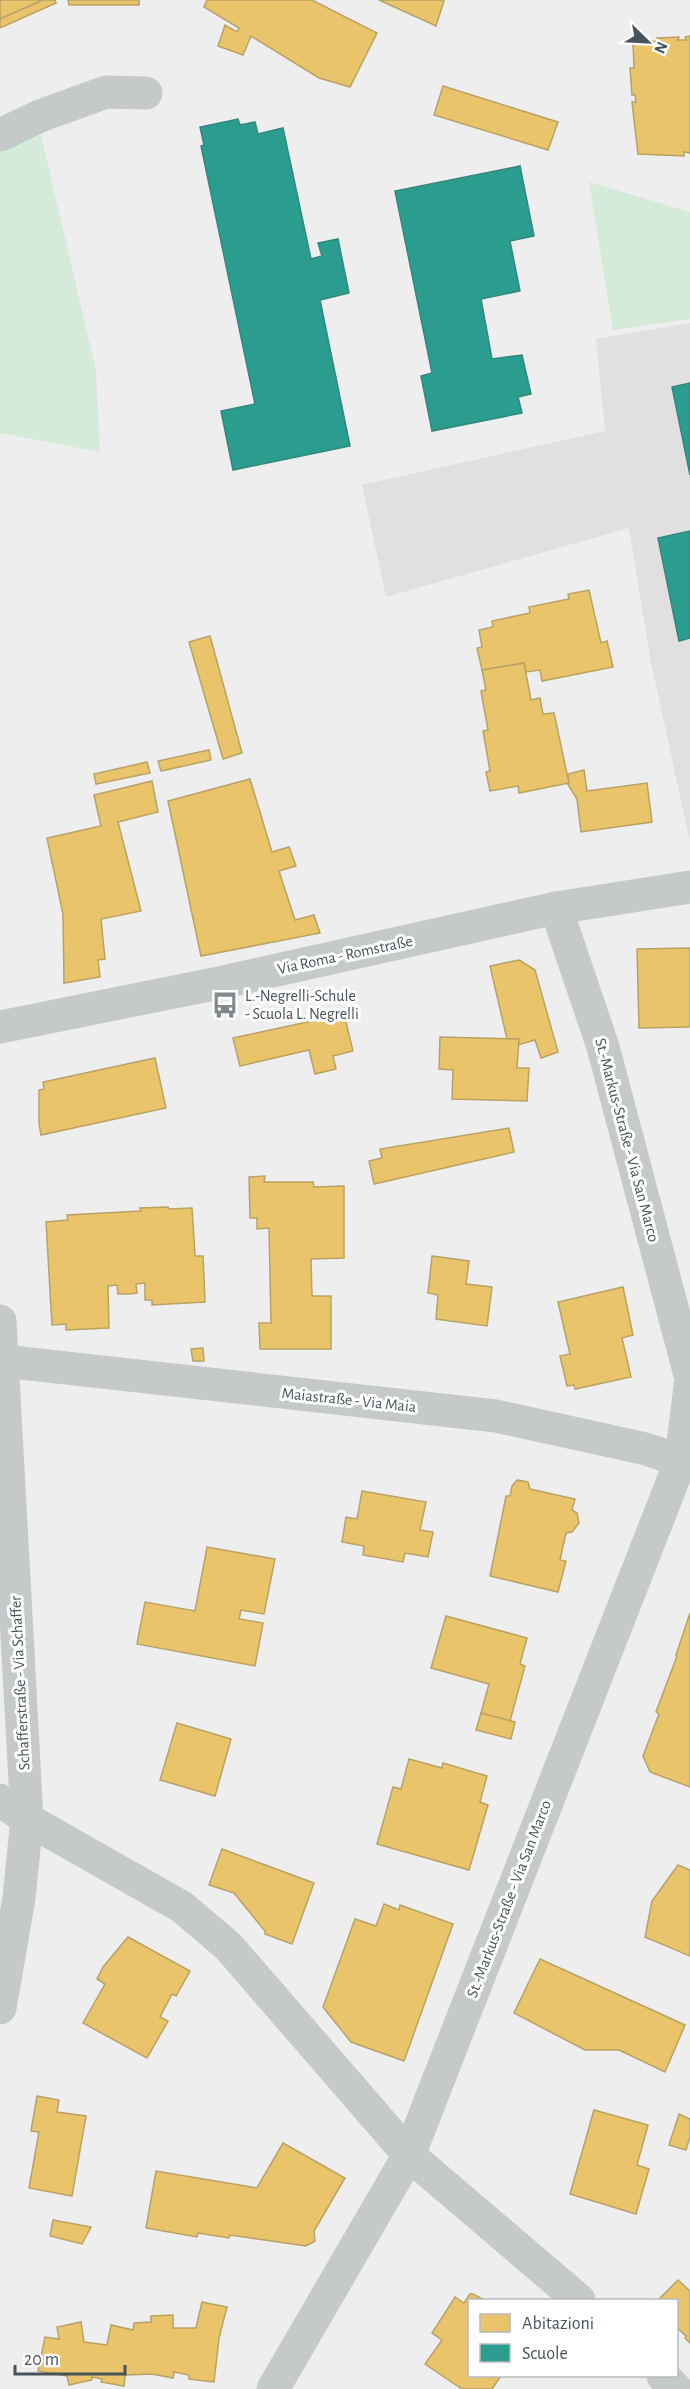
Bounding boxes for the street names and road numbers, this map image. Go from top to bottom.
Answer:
street label: Via Roma - Romstraße [276,933,414,977]
street label: St.-Markus-Straße - Via San Marco [592,1036,662,1244]
street label: Maiastraße - Via Maia [281,1385,417,1415]
street label: Schafferstraße - Via Schaffer [7,1595,33,1771]
street label: St.-Markus-Straße - Via San Marco [464,1798,554,2000]

